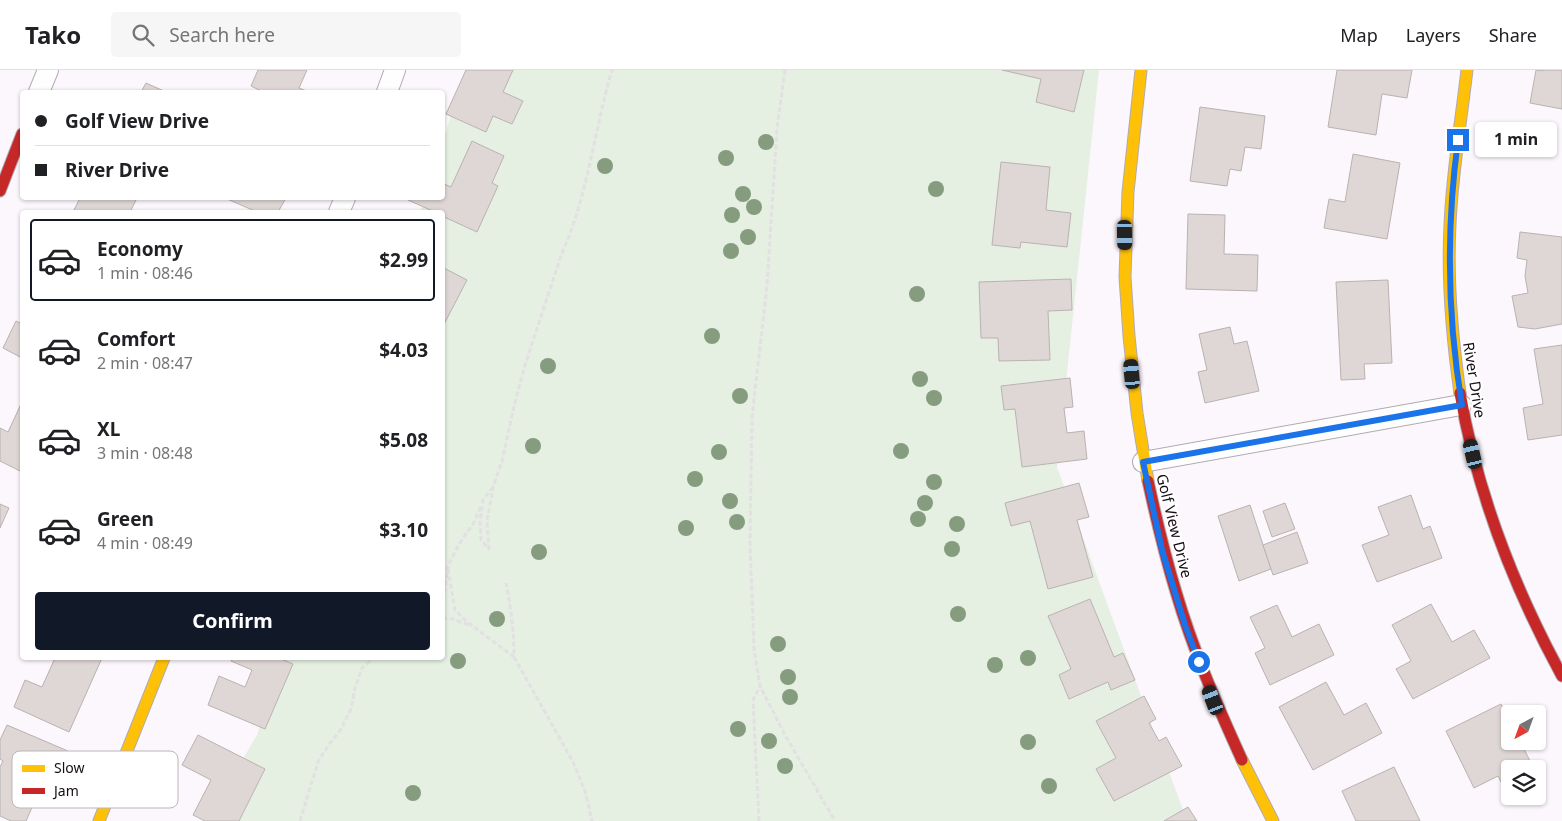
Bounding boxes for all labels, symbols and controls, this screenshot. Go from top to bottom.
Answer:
search box [111,12,461,57]
text: Tako [25,18,81,51]
icon: search [129,21,157,49]
text: Search here [169,22,275,48]
text: Map [1340,23,1378,47]
text: Layers [1406,23,1461,47]
text: Share [1489,23,1537,47]
text: Golf View Drive [65,108,209,134]
callout: 1 min [1476,122,1558,158]
text: 1 min [1494,128,1538,150]
route end [1447,129,1469,151]
text: River Drive [65,157,169,183]
car [1117,220,1132,250]
text: Economy [97,236,183,262]
icon: car [37,238,82,283]
text: $2.99 [379,247,428,273]
text: 1 min · 08:46 [97,262,193,284]
text: Comfort [97,326,176,352]
icon: car [37,328,82,373]
text: $4.03 [379,337,428,363]
street label: River Drive [1459,341,1491,419]
text: 2 min · 08:47 [97,352,193,374]
car [1123,358,1140,390]
text: XL [97,416,120,442]
icon: car [37,418,82,463]
text: $5.08 [379,427,428,453]
car [1462,438,1483,470]
text: 3 min · 08:48 [97,442,193,464]
street label: Golf View Drive [1152,472,1198,580]
text: Green [97,506,154,532]
icon: car [37,508,82,553]
text: $3.10 [379,517,428,543]
text: 4 min · 08:49 [97,532,193,554]
button: Confirm [35,592,430,650]
route start [1188,651,1210,673]
car [1200,683,1225,717]
north arrow [1501,705,1546,750]
map controls [1501,705,1546,805]
legend [12,751,178,808]
text: Slow [54,758,85,777]
button: layers [1501,760,1546,805]
text: Jam [52,781,79,800]

